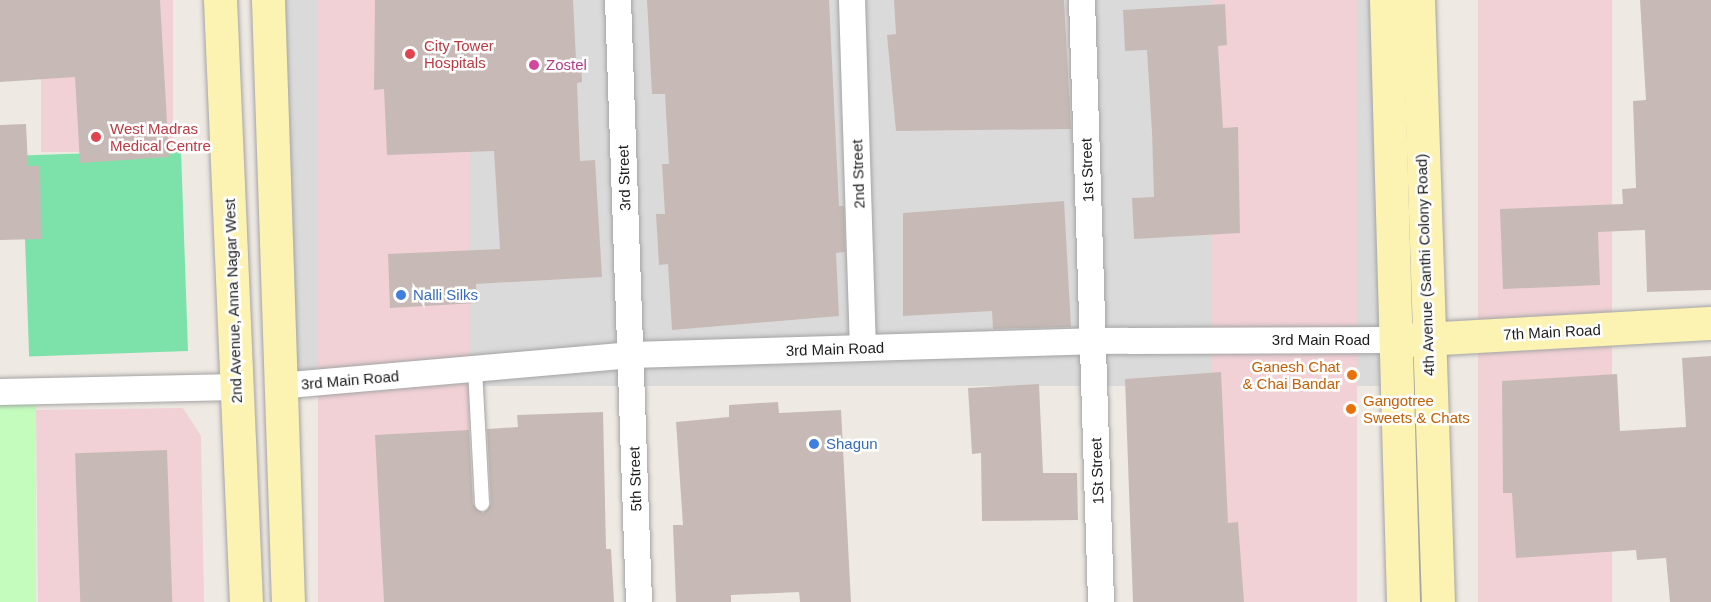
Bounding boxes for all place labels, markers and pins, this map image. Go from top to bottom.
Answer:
place label: City Tower Hospitals [424,36,494,71]
marker: City Tower Hospitals [401,45,419,63]
place label: Zostel [546,56,587,74]
marker: Zostel [527,58,541,72]
place label: West Madras Medical Centre [110,119,211,154]
marker: West Madras Medical Centre [87,128,105,146]
place label: Nalli Silks [413,286,478,304]
marker: Nalli Silks [394,288,408,302]
place label: Ganesh Chat & Chai Bandar [1242,357,1340,392]
marker: Ganesh Chat & Chai Bandar [1345,368,1359,382]
place label: Gangotree Sweets & Chats [1363,391,1470,426]
marker: Gangotree Sweets & Chats [1344,402,1358,416]
place label: Shagun [826,435,878,453]
marker: Shagun [807,437,821,451]

